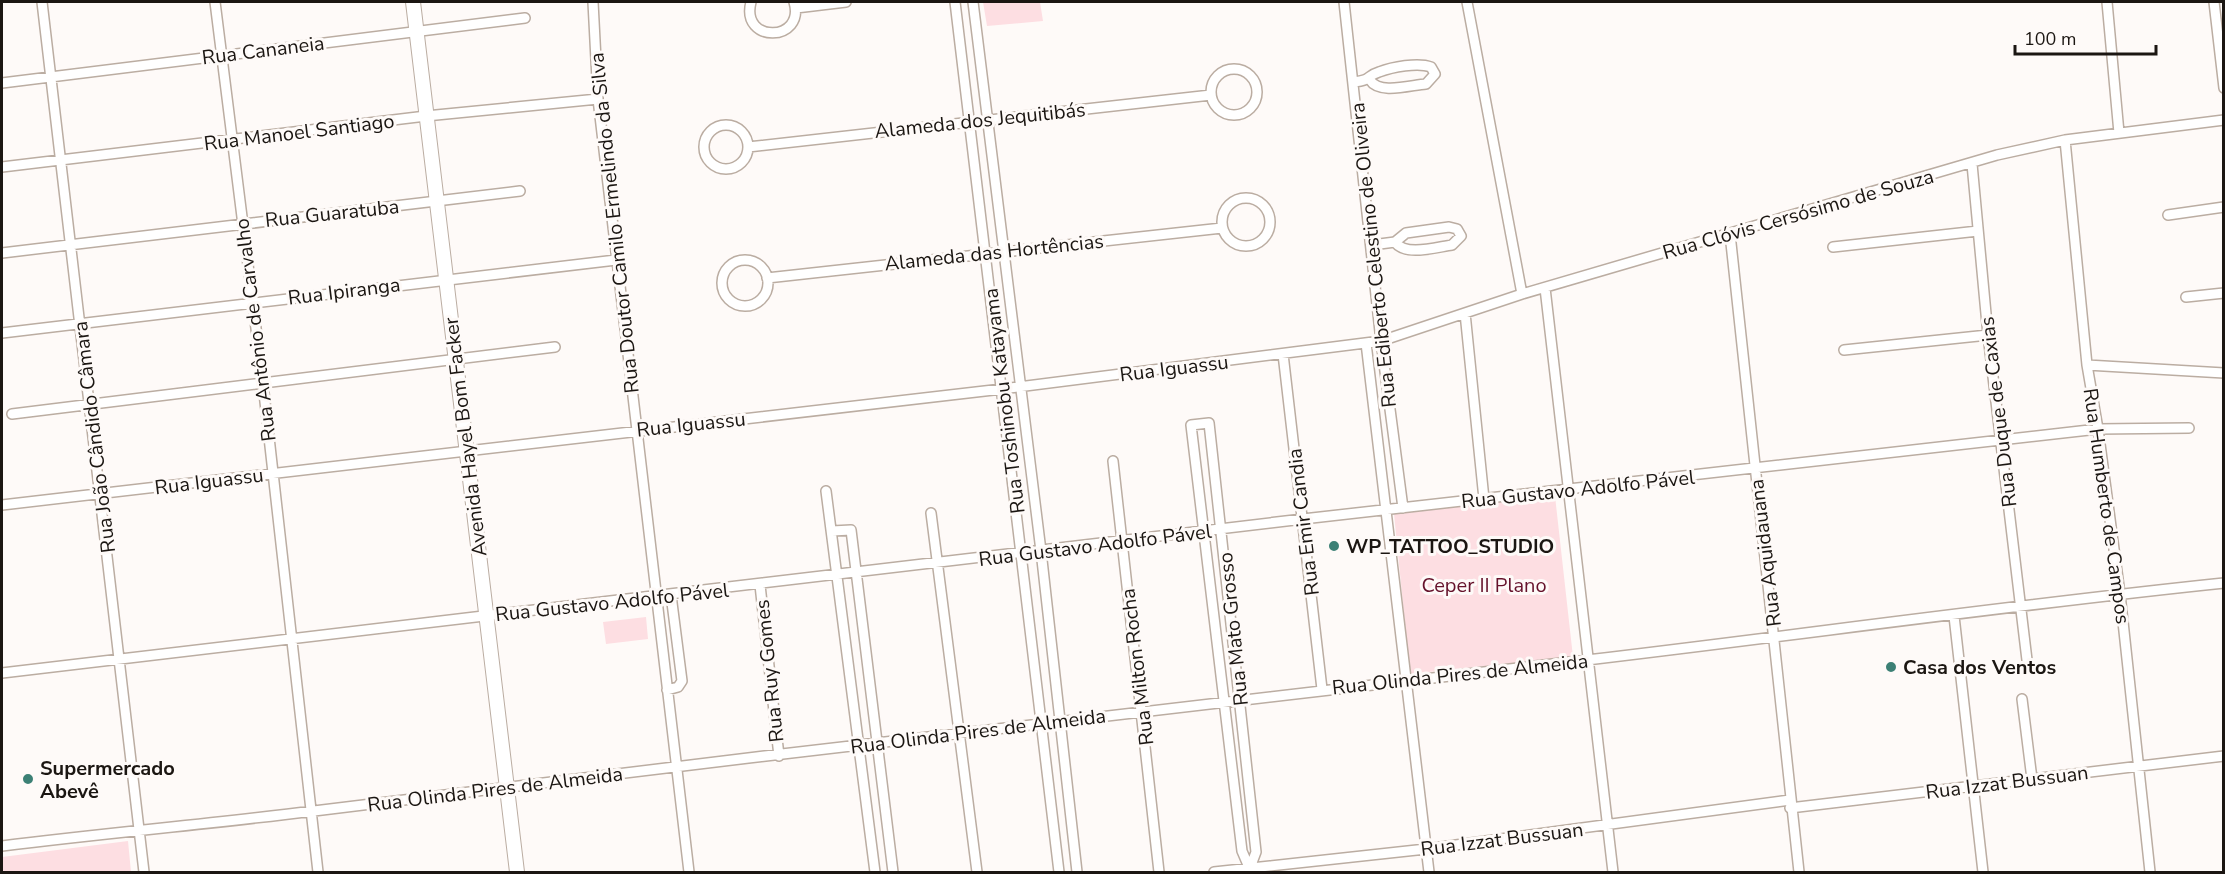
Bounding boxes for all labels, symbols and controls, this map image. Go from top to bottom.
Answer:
scale bar [2015,18,2156,56]
text: 100 m [2024,27,2076,51]
street label: Rua Cananeia [200,30,326,71]
street label: Rua Doutor Camilo Ermelindo da Silva [583,51,646,395]
street label: Alameda dos Jequitibás [873,96,1087,145]
street label: Rua Ediberto Celestino de Oliveira [1344,101,1403,409]
street label: Rua Manoel Santiago [202,107,396,158]
street label: Rua Clóvis Cersósimo de Souza [1659,163,1937,266]
street label: Rua Guaratuba [264,193,401,234]
street label: Rua Antônio de Carvalho [228,217,283,443]
street label: Alameda das Hortências [883,228,1105,277]
street label: Rua Ipiranga [286,271,402,312]
street label: Rua Toshinobu Katayama [977,287,1032,515]
street label: Rua Duque de Caxias [1973,315,2024,509]
street label: Avenida Hayel Bom Facker [437,316,494,558]
street label: Rua João Cândido Câmara [67,320,122,554]
street label: Rua Iguassu [1118,348,1230,389]
street label: Rua Humberto de Campos [2077,386,2136,626]
street label: Rua Iguassu [635,405,747,444]
street label: Rua Emir Candia [1281,447,1326,597]
street label: Rua Iguassu [153,461,265,502]
street label: Rua Gustavo Adolfo Pável [1460,464,1696,515]
street label: Rua Aquidauana [1743,478,1788,628]
street label: Rua Gustavo Adolfo Pável [977,518,1213,573]
place label: WP_TATTOO_STUDIO [1346,533,1554,560]
marker: WP_TATTOO_STUDIO [1327,539,1341,553]
street label: Rua Mato Grosso [1212,551,1255,707]
park label: Ceper II Plano [1421,572,1547,599]
street label: Rua Gustavo Adolfo Pável [494,577,730,628]
street label: Rua Milton Rocha [1114,587,1161,747]
street label: Rua Ruy Gomes [749,598,790,744]
street label: Rua Olinda Pires de Almeida [1331,648,1589,701]
place label: Casa dos Ventos [1903,654,2057,681]
marker: Casa dos Ventos [1884,660,1898,674]
street label: Rua Olinda Pires de Almeida [849,702,1107,761]
place label: Supermercado Abevê [40,755,175,805]
street label: Rua Izzat Bussuan [1924,759,2090,806]
street label: Rua Olinda Pires de Almeida [366,760,624,819]
marker: Supermercado Abevê [21,772,35,786]
street label: Rua Izzat Bussuan [1419,816,1585,863]

